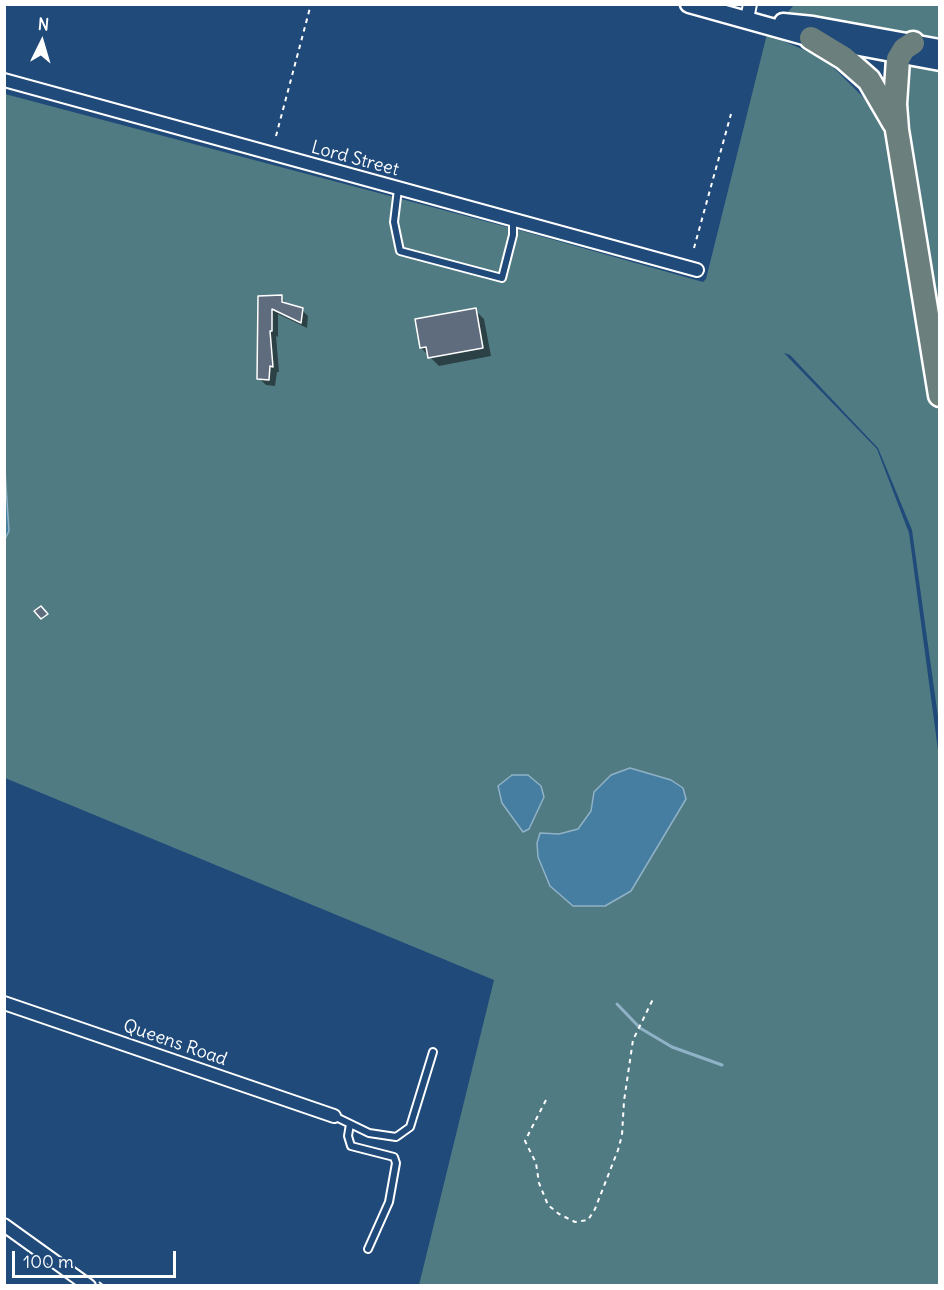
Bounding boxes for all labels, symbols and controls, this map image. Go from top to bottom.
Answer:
north arrow [12,12,72,72]
text: N [37,14,50,35]
street label: Lord Street [309,137,401,181]
street label: Queens Road [120,1015,230,1071]
scale bar [15,1239,178,1277]
text: 100 m [23,1250,74,1273]

